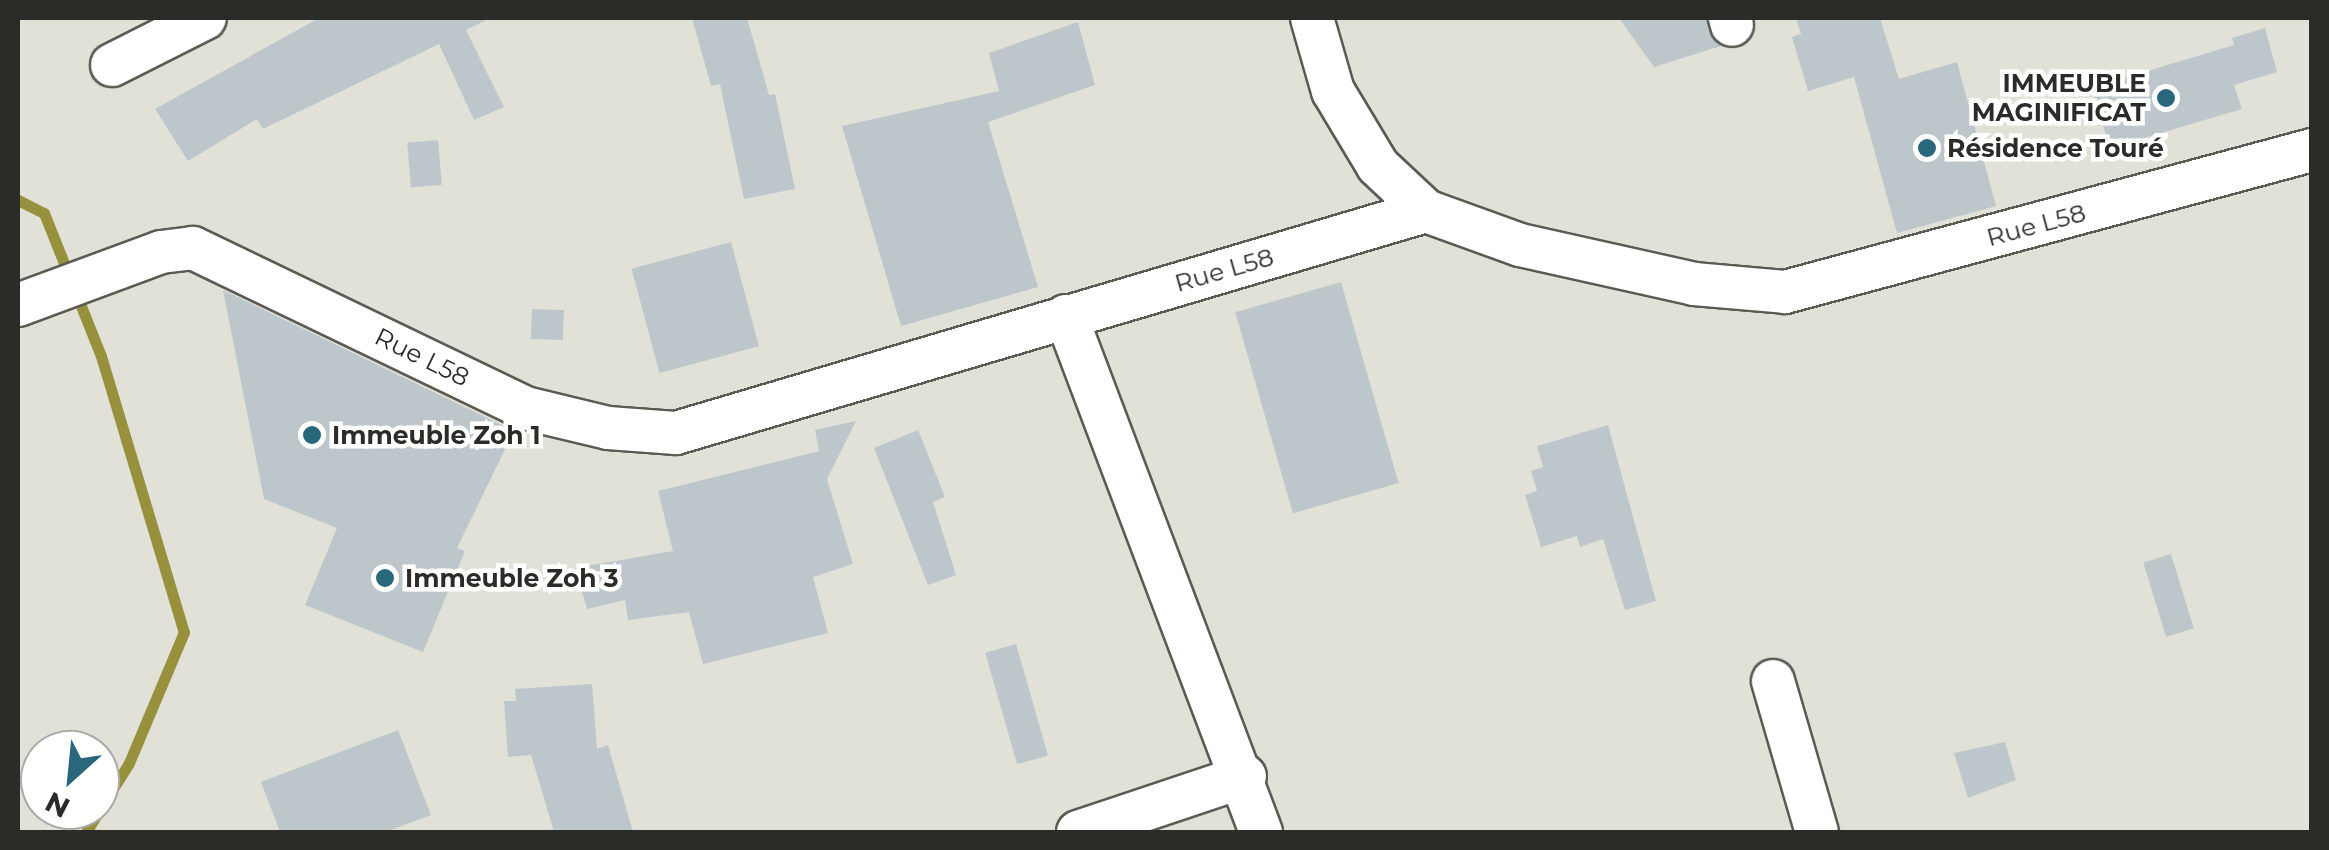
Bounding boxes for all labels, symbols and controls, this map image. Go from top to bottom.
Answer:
place label: IMMEUBLE MAGINIFICAT [1972,69,2146,128]
marker: IMMEUBLE MAGINIFICAT [2155,87,2177,109]
place label: Résidence Touré [1947,133,2164,163]
marker: Résidence Touré [1916,137,1938,159]
street label: Rue L58 [1983,197,2089,253]
street label: Rue L58 [1171,242,1277,298]
street label: Rue L58 [370,321,474,393]
place label: Immeuble Zoh 1 [332,420,540,450]
marker: Immeuble Zoh 1 [301,424,323,446]
place label: Immeuble Zoh 3 [405,563,618,593]
marker: Immeuble Zoh 3 [374,567,396,589]
north arrow [20,730,120,830]
text: N [39,785,75,825]

